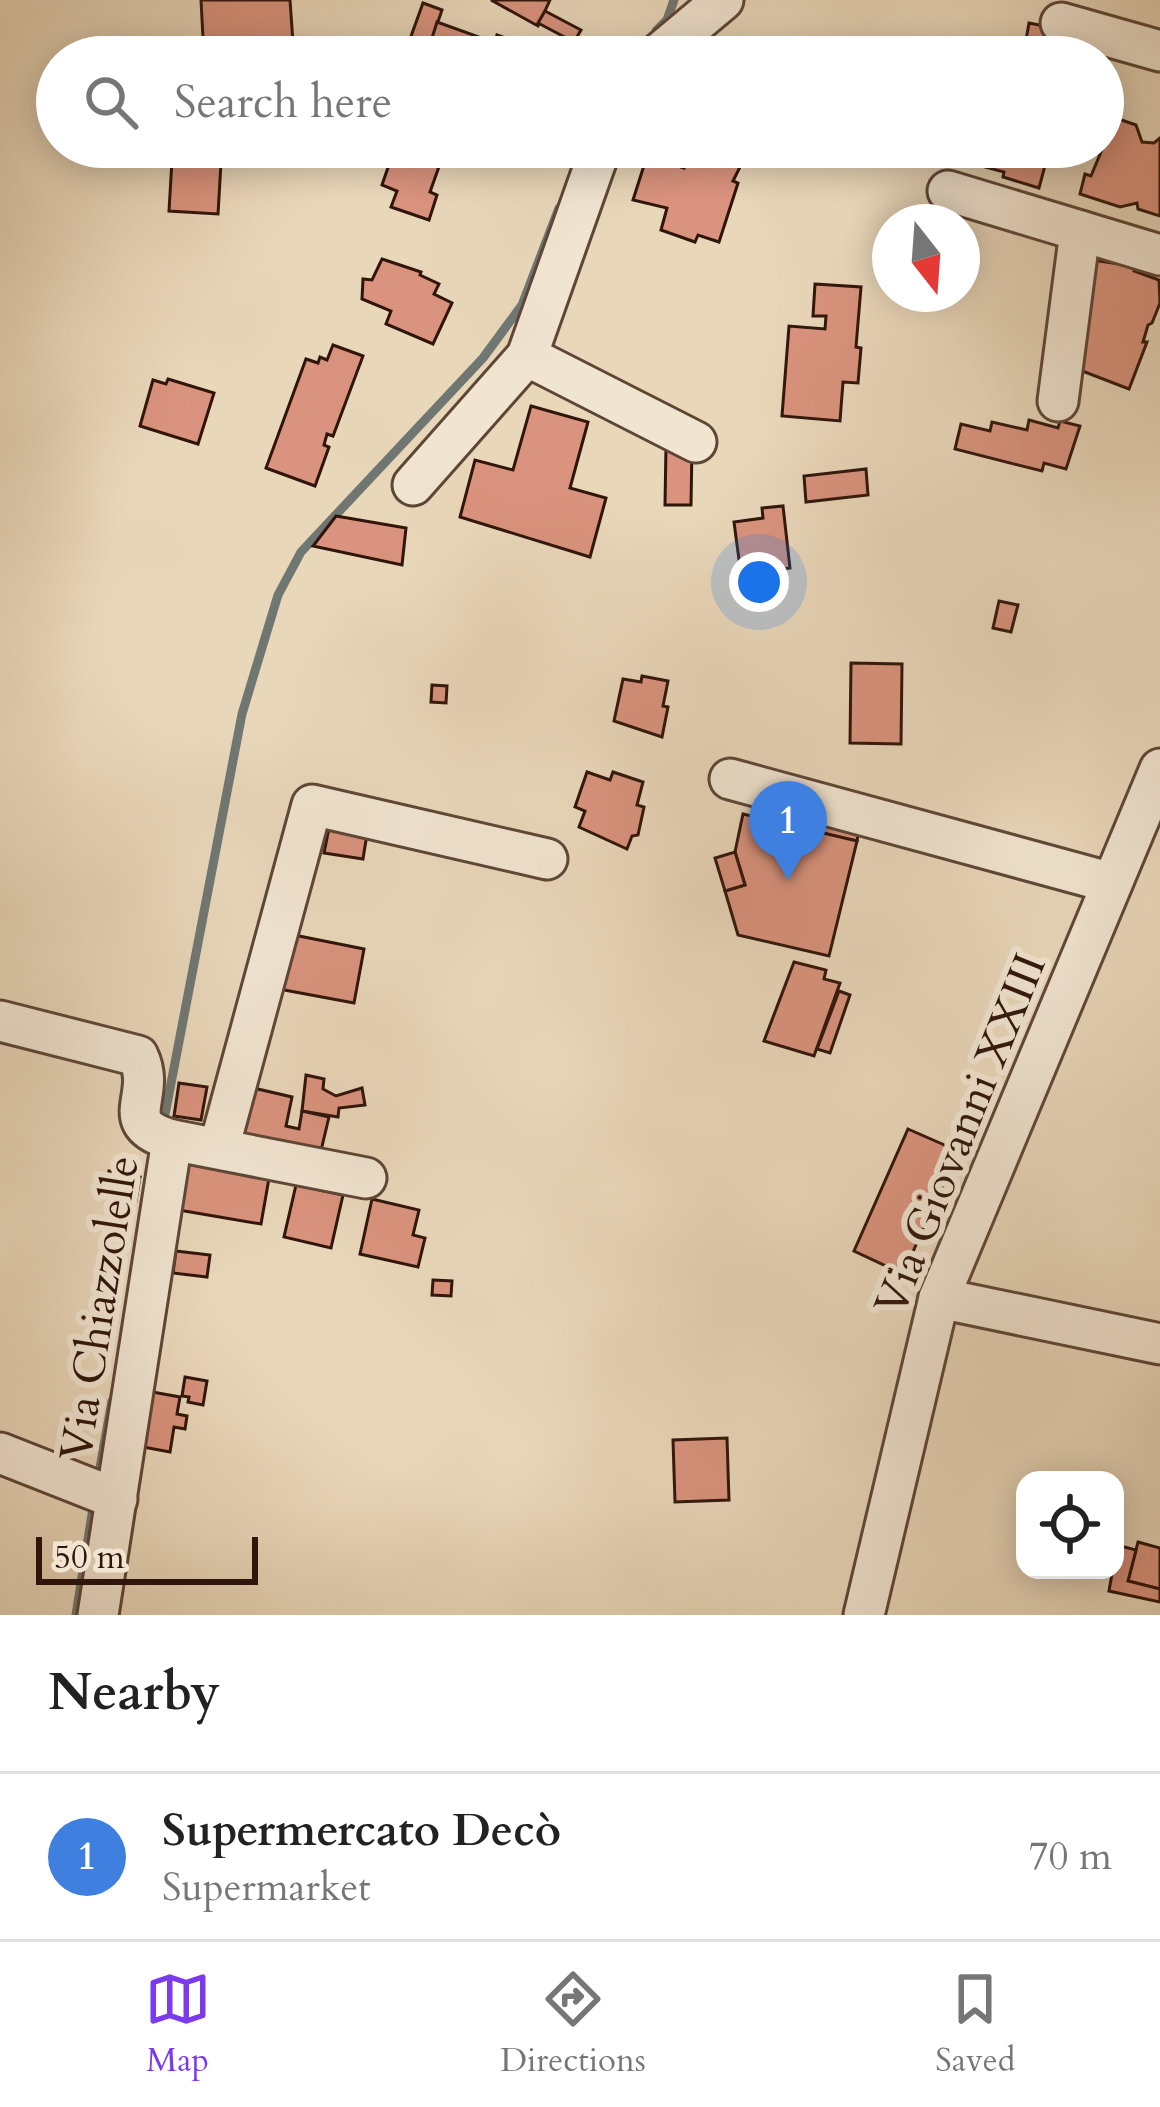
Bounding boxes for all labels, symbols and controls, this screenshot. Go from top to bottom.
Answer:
search box [36,36,1124,168]
icon: search [78,69,144,135]
text: Search here [174,72,392,133]
north arrow [872,204,980,312]
your location [729,552,789,612]
pin: 1 [749,781,827,880]
street label: Via Giovanni XXIII [860,945,1061,1324]
street label: Via Chiazzolelle [45,1151,154,1465]
map controls [1016,1471,1124,1579]
button: locate [1016,1471,1124,1579]
scale bar [36,1531,258,1584]
text: 50 m [54,1535,125,1580]
text: Nearby [48,1658,220,1728]
text: Supermercato Decò [162,1800,561,1861]
text: 1 [77,1830,97,1883]
text: 70 m [1029,1830,1112,1883]
text: Supermarket [162,1861,371,1914]
tab: Map [145,1966,211,2083]
tab: Directions [500,1966,646,2083]
tab: Saved [935,1966,1015,2083]

